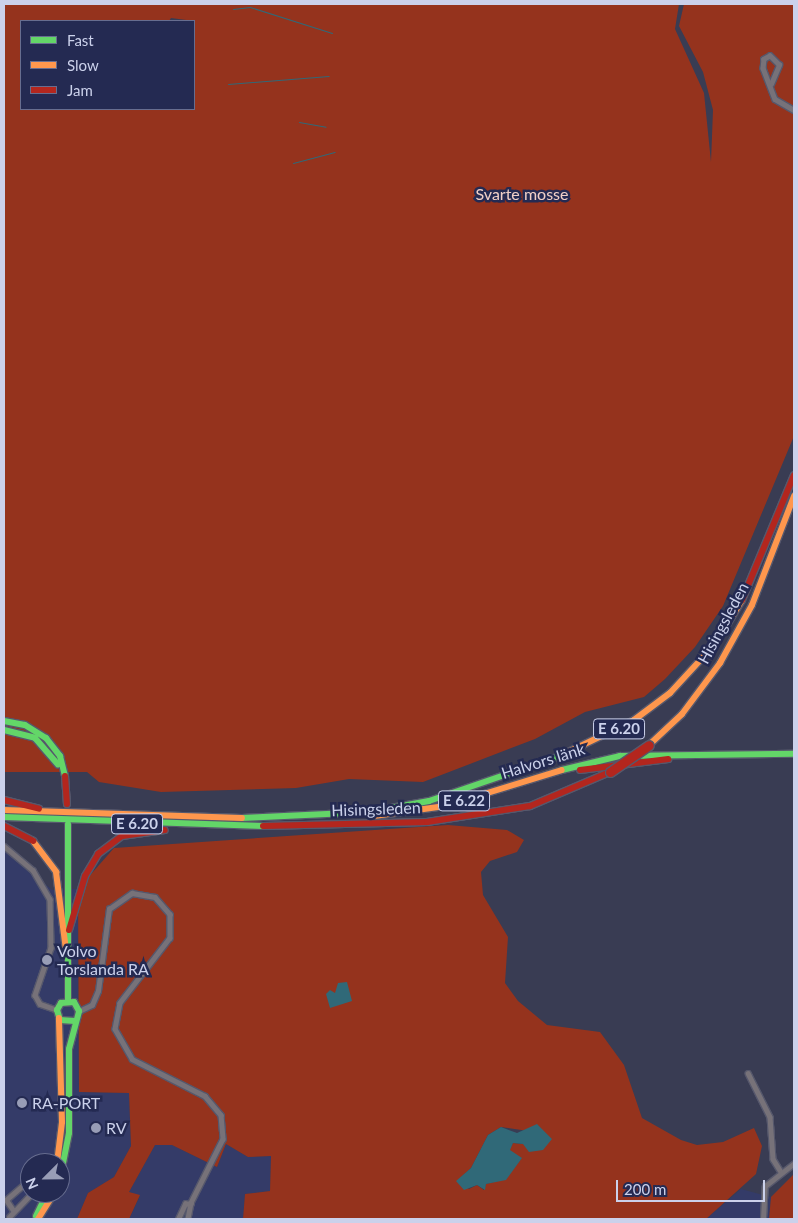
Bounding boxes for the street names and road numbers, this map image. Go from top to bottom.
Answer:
street label: Hisingsleden [694,579,752,667]
road number: E 6.20 [593,716,645,742]
street label: Halvors länk [499,739,587,783]
road number: E 6.22 [438,788,490,814]
street label: Hisingsleden [331,798,421,820]
road number: E 6.20 [111,812,163,836]

